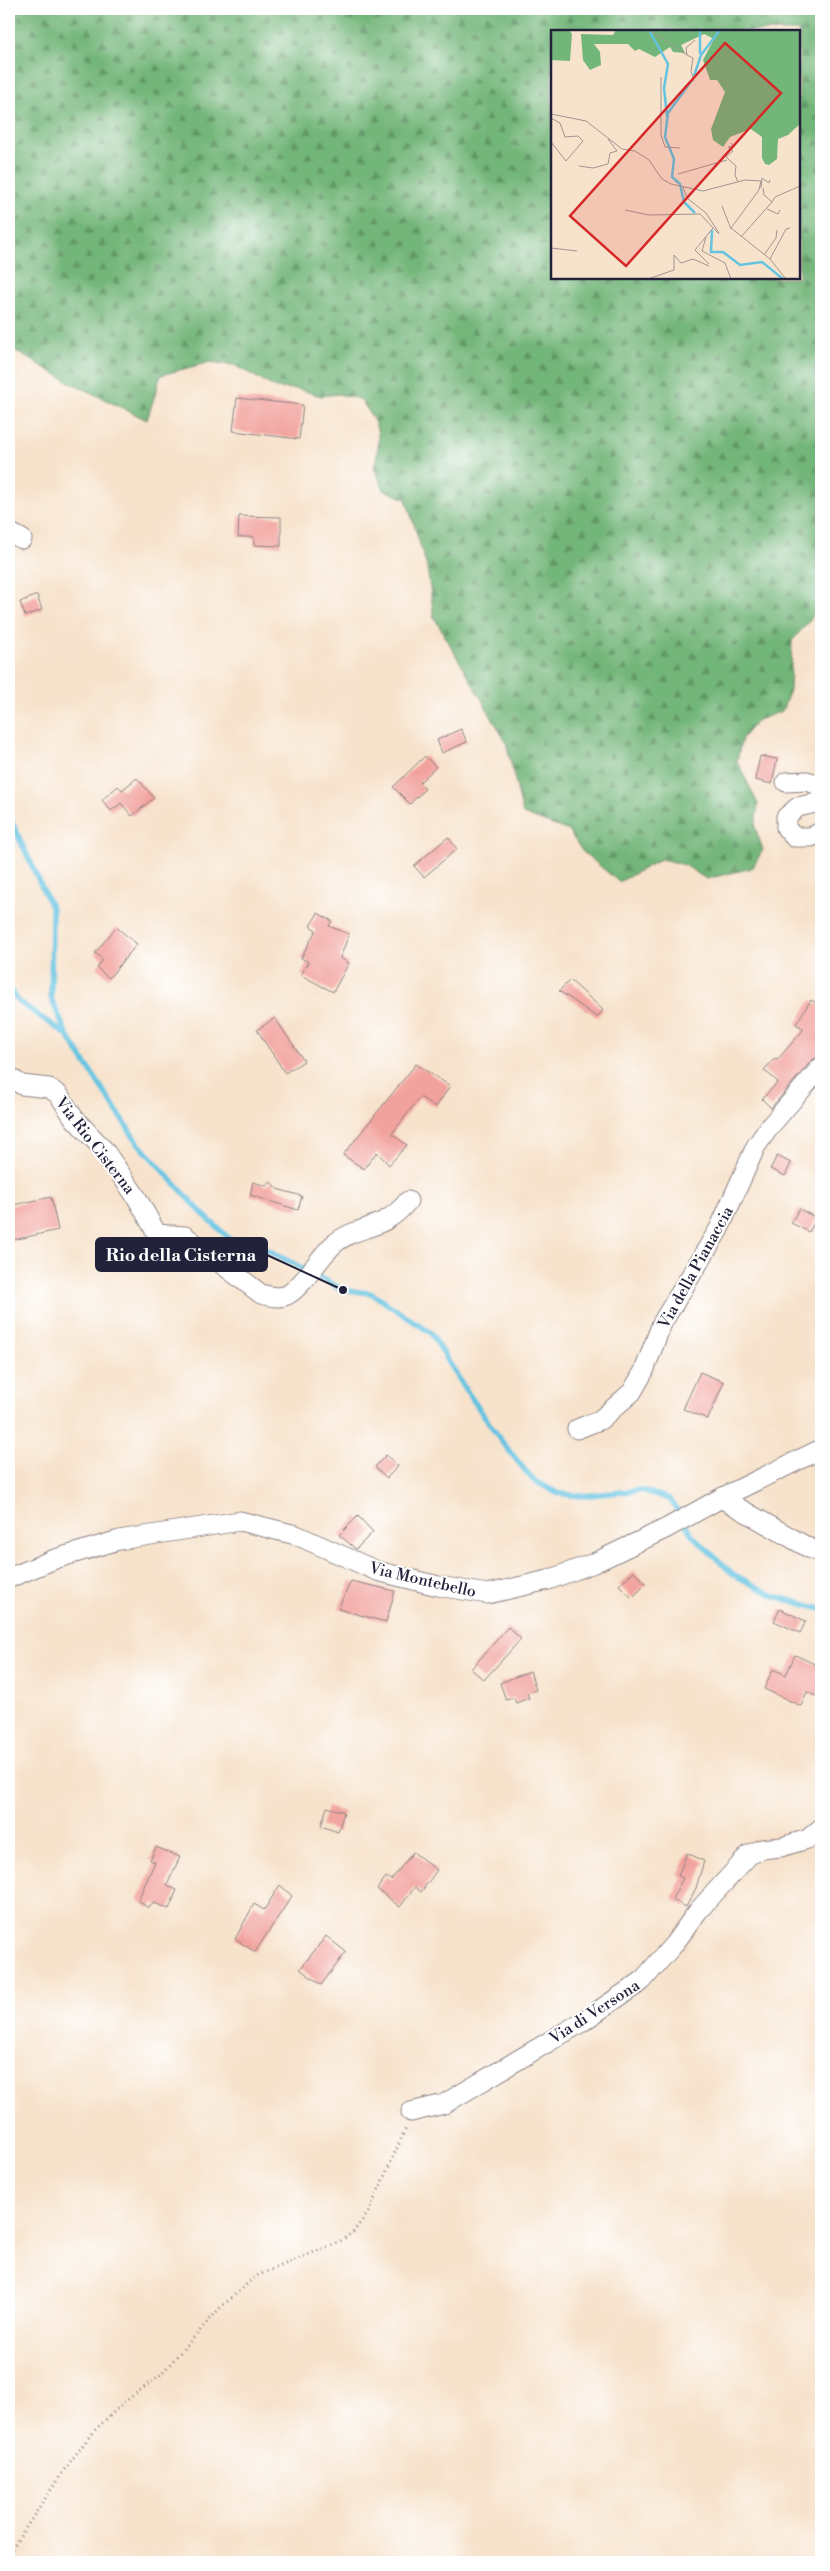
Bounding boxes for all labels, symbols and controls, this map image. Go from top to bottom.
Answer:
inset map [551,30,800,279]
street label: Via Rio Cisterna [50,1092,140,1199]
street label: Via della Pianaccia [653,1202,738,1333]
callout: Rio della Cisterna [96,1238,267,1271]
text: Rio della Cisterna [106,1244,256,1267]
street label: Via Montebello [366,1558,478,1602]
street label: Via di Versona [545,1975,644,2049]

